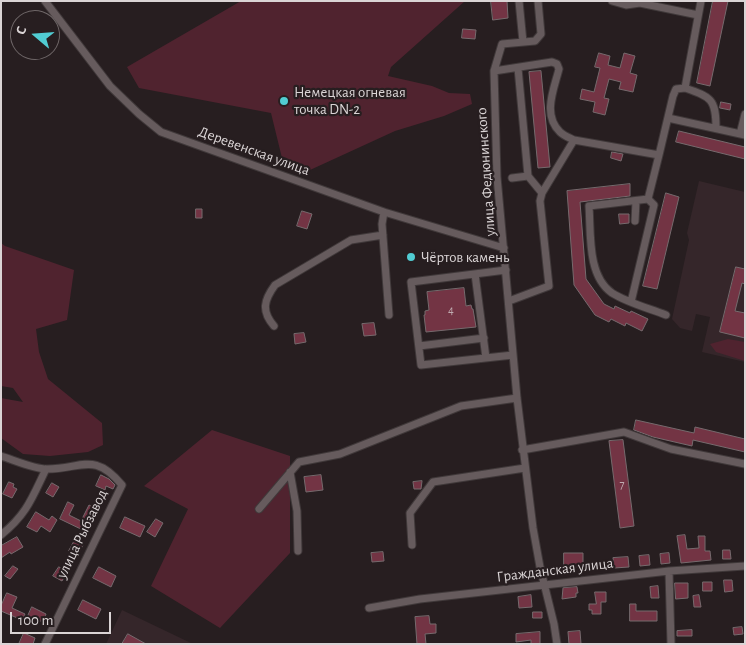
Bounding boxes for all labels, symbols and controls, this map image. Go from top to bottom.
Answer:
north arrow [10,10,60,60]
text: С [14,25,30,37]
place label: Немецкая огневая точка DN-2 [294,83,406,118]
marker: Немецкая огневая точка DN-2 [278,95,290,107]
street label: улица Федюнинского [473,107,499,237]
street label: Деревенская улица [196,122,312,180]
place label: Чёртов камень [421,248,509,266]
marker: Чёртов камень [405,251,417,263]
house number: 4 [448,303,454,317]
house number: 7 [619,477,625,491]
street label: улица Рыбзавод [53,487,111,581]
street label: Гражданская улица [496,554,614,586]
scale bar [12,602,114,634]
text: 100 m [18,613,53,628]

